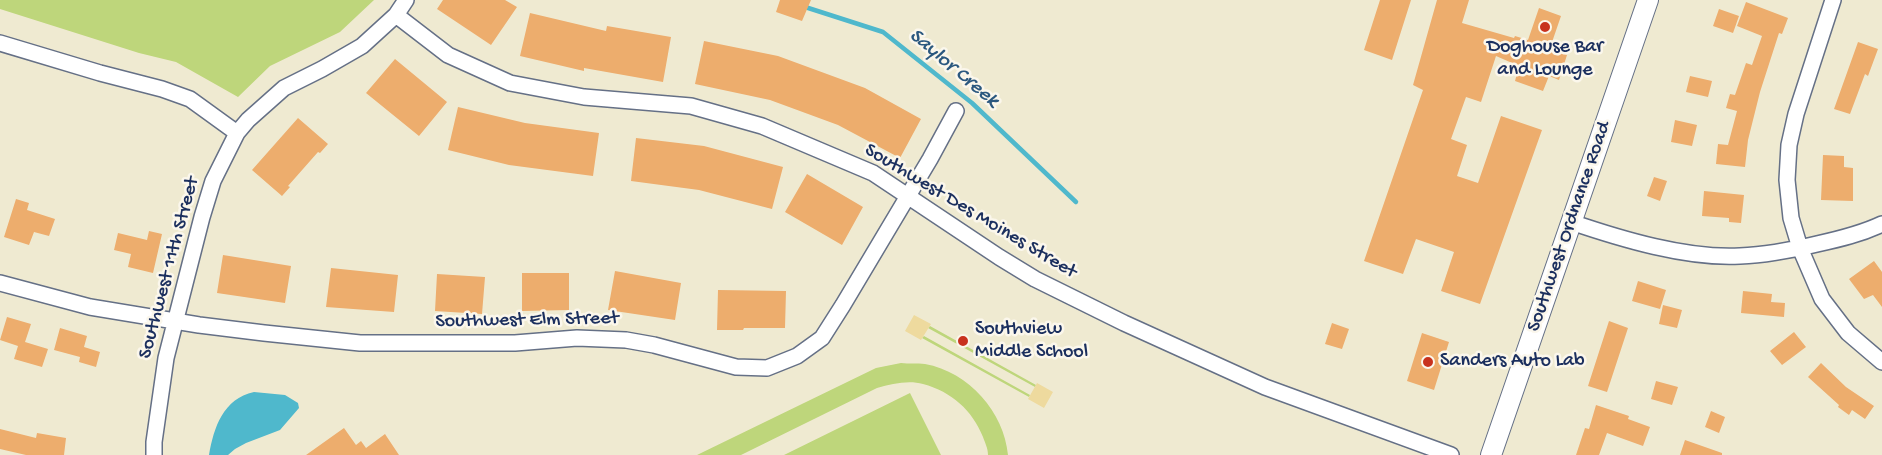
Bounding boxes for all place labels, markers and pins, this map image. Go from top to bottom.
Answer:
marker: Doghouse Bar and Lounge [1538,20,1552,34]
place label: Doghouse Bar and Lounge [1487,36,1603,83]
place label: Southview Middle School [975,318,1088,365]
marker: Southview Middle School [956,334,970,348]
place label: Sanders Auto Lab [1440,350,1585,374]
marker: Sanders Auto Lab [1421,355,1435,369]

